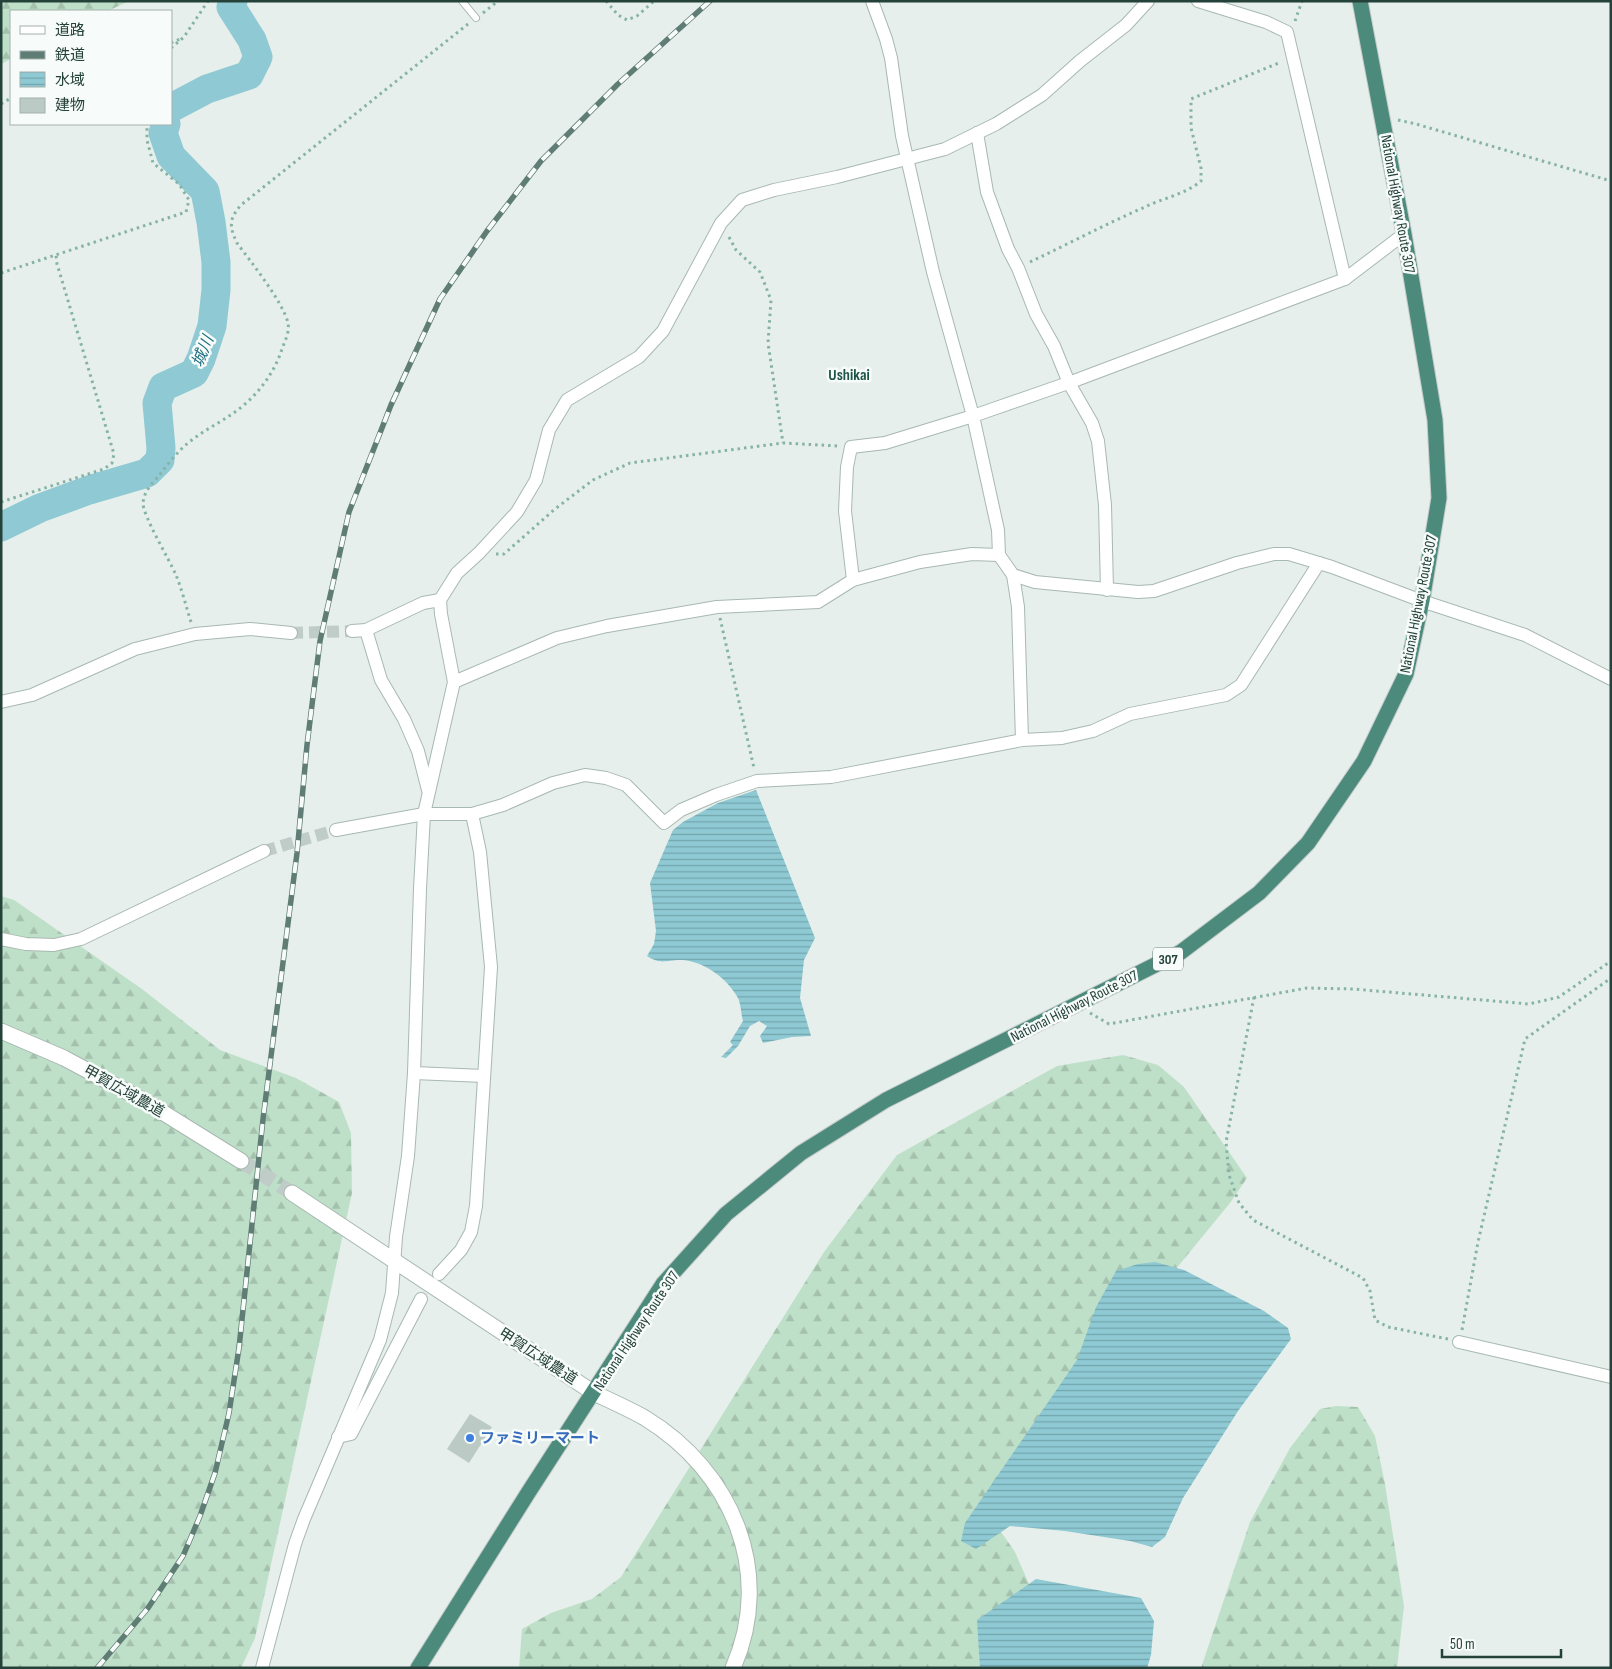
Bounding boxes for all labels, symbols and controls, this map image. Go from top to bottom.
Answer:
legend [10,10,172,125]
text: 道路 [55,21,85,40]
text: 鉄道 [55,46,85,65]
text: 水域 [55,71,85,90]
text: 建物 [55,96,85,115]
street label: National Highway Route 307 [1376,133,1419,275]
water label: 城川 [189,331,219,370]
district label: Ushikai [828,366,870,385]
street label: National Highway Route 307 [1396,533,1441,675]
road number: 307 [1153,948,1183,971]
street label: National Highway Route 307 [1007,966,1141,1047]
street label: 甲賀広域農道 [80,1061,168,1122]
street label: National Highway Route 307 [589,1268,684,1395]
street label: 甲賀広域農道 [495,1324,581,1389]
place label: ファミリーマート [480,1429,600,1448]
marker: ファミリーマート [464,1432,476,1444]
scale bar [1442,1626,1561,1658]
text: 50 m [1450,1635,1475,1654]

